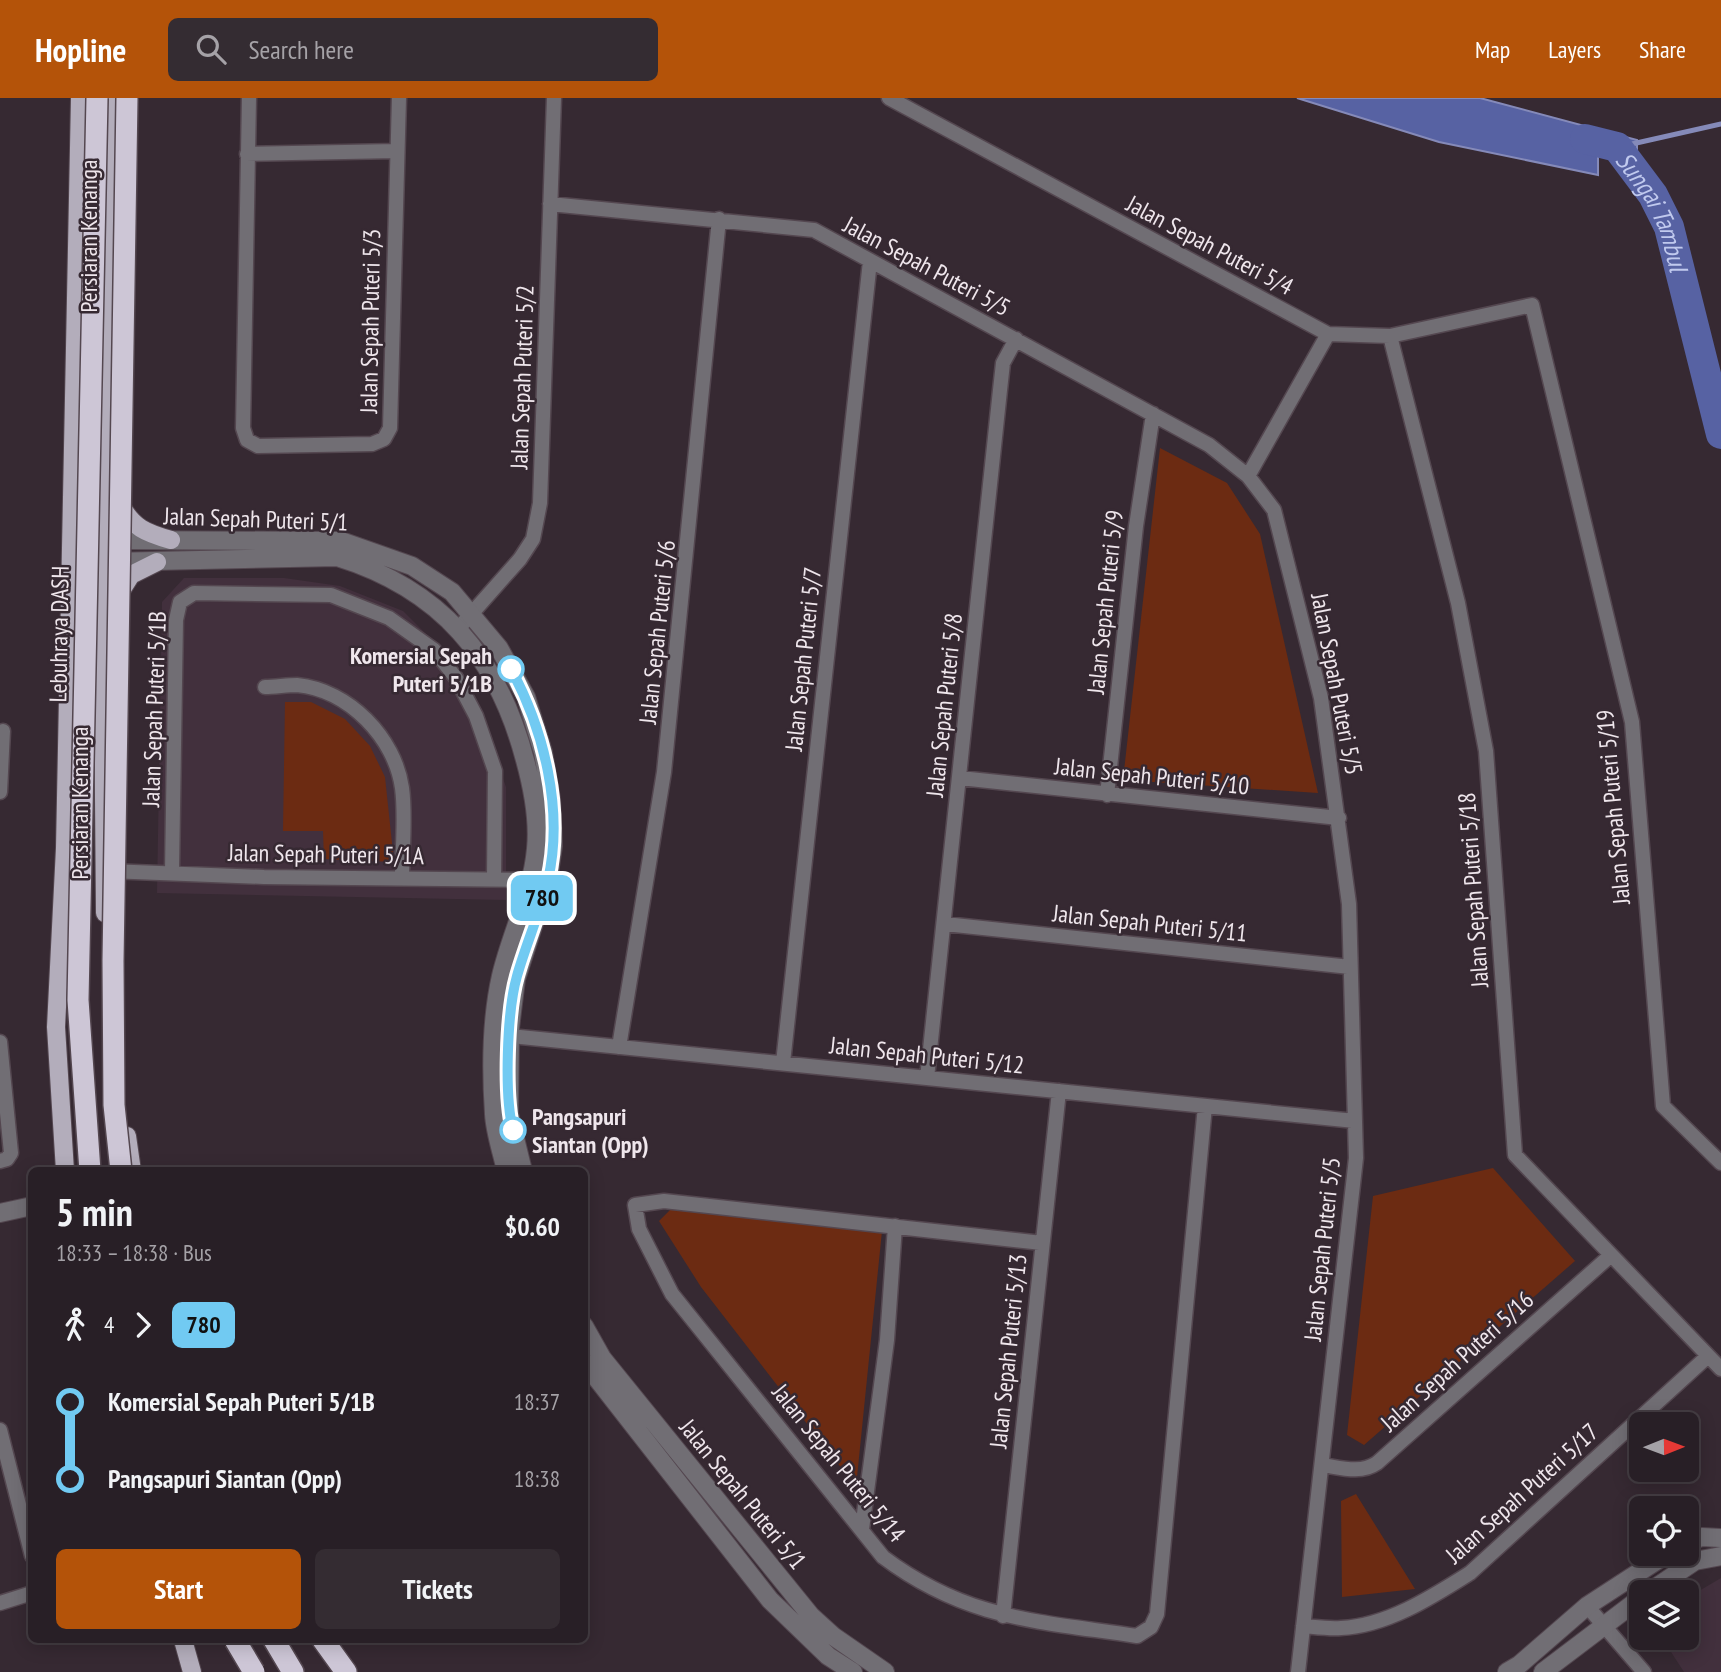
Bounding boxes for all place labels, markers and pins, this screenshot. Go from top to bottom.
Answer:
place label: Komersial Sepah Puteri 5/1B [350,640,492,699]
marker: Komersial Sepah Puteri 5/1B [498,656,524,682]
place label: Pangsapuri Siantan (Opp) [532,1101,649,1160]
marker: Pangsapuri Siantan (Opp) [500,1117,526,1143]

